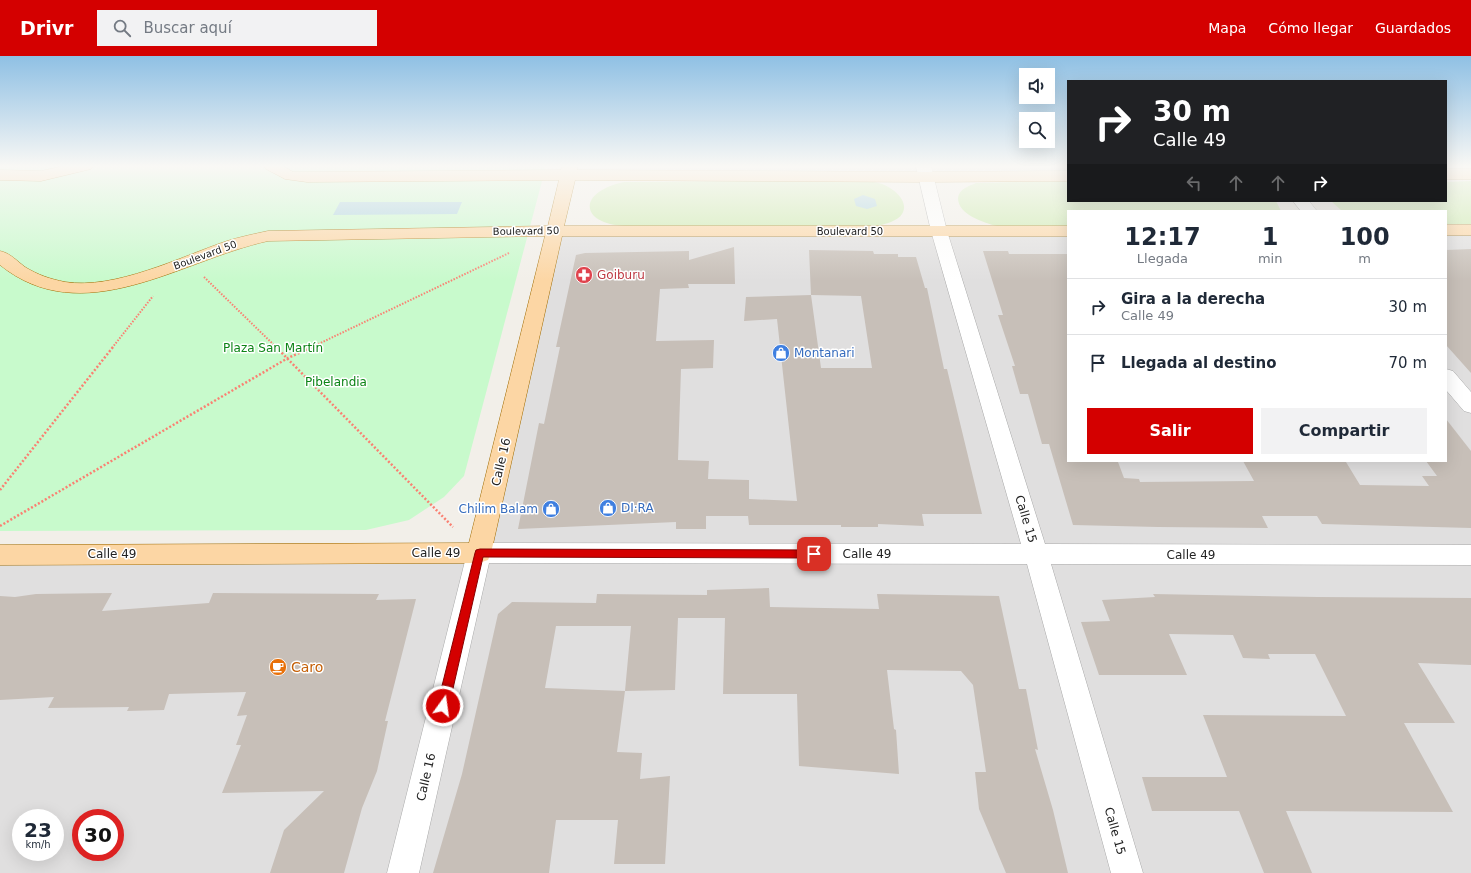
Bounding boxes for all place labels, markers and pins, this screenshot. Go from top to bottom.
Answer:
pharmacy icon: Goiburu [574,265,594,285]
place label: Goiburu [597,268,645,282]
shop icon: Montanari [771,343,791,363]
place label: Montanari [794,346,855,360]
shop icon: DI·RA [598,498,618,518]
shop icon: Chilim Balam [541,499,561,519]
place label: DI·RA [621,501,654,515]
place label: Chilim Balam [459,502,538,516]
pin [797,537,831,571]
cafe icon: Caro [268,657,288,677]
place label: Caro [291,659,323,675]

